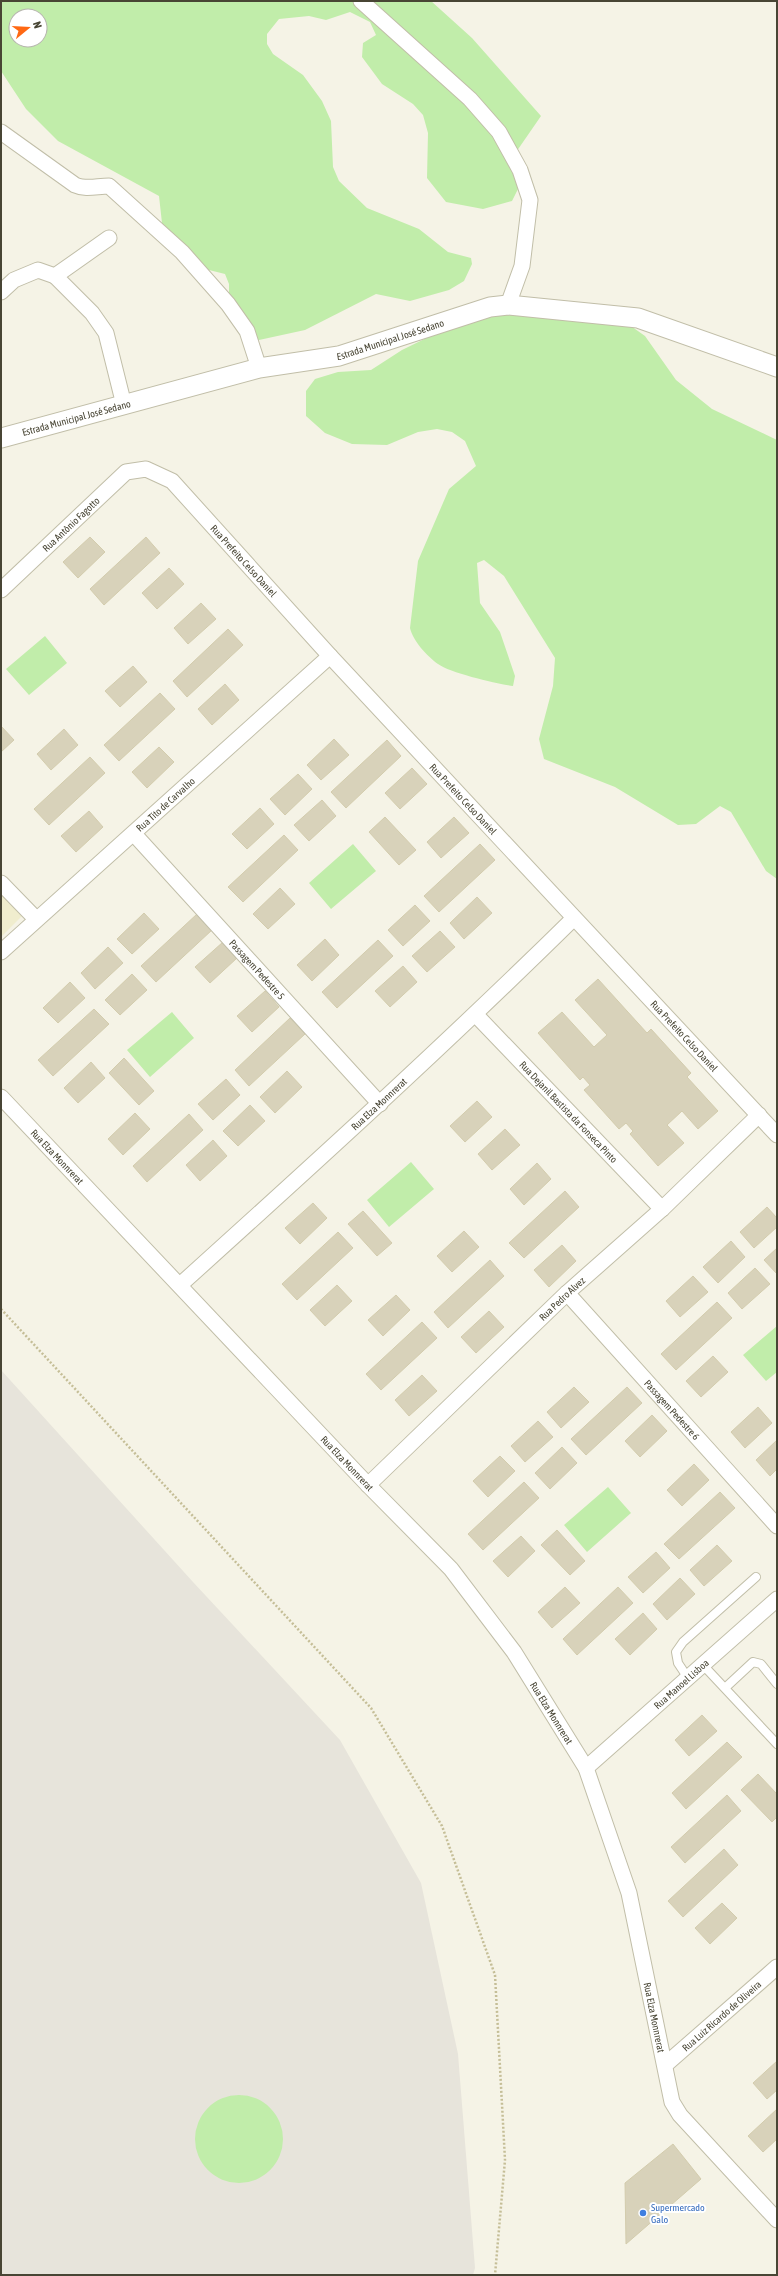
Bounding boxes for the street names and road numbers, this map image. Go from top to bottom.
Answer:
street label: Estrada Municipal José Sedano [336,317,446,362]
street label: Estrada Municipal José Sedano [21,398,132,438]
street label: Rua Antônio Fagotto [40,495,102,554]
street label: Rua Prefeito Celso Daniel [208,523,279,599]
street label: Rua Prefeito Celso Daniel [427,762,499,837]
street label: Rua Tito de Carvalho [134,775,197,834]
street label: Passagem Pedestre 5 [227,937,287,1002]
street label: Rua Prefeito Celso Daniel [648,998,720,1074]
street label: Rua Dejanil Bastista da Fonseca Pinto [517,1059,620,1165]
street label: Rua Elza Monnrerat [349,1076,409,1132]
street label: Rua Elza Monnrerat [28,1127,86,1187]
street label: Rua Pedro Alvez [537,1275,588,1323]
street label: Passagem Pedestre 6 [642,1378,702,1442]
street label: Rua Elza Monnrerat [318,1434,376,1493]
street label: Rua Manoel Lisboa [652,1657,711,1711]
street label: Rua Elza Monnrerat [528,1680,575,1746]
street label: Rua Luiz Ricardo de Oliveira [680,1978,764,2053]
street label: Rua Elza Monnrerat [642,1981,667,2054]

